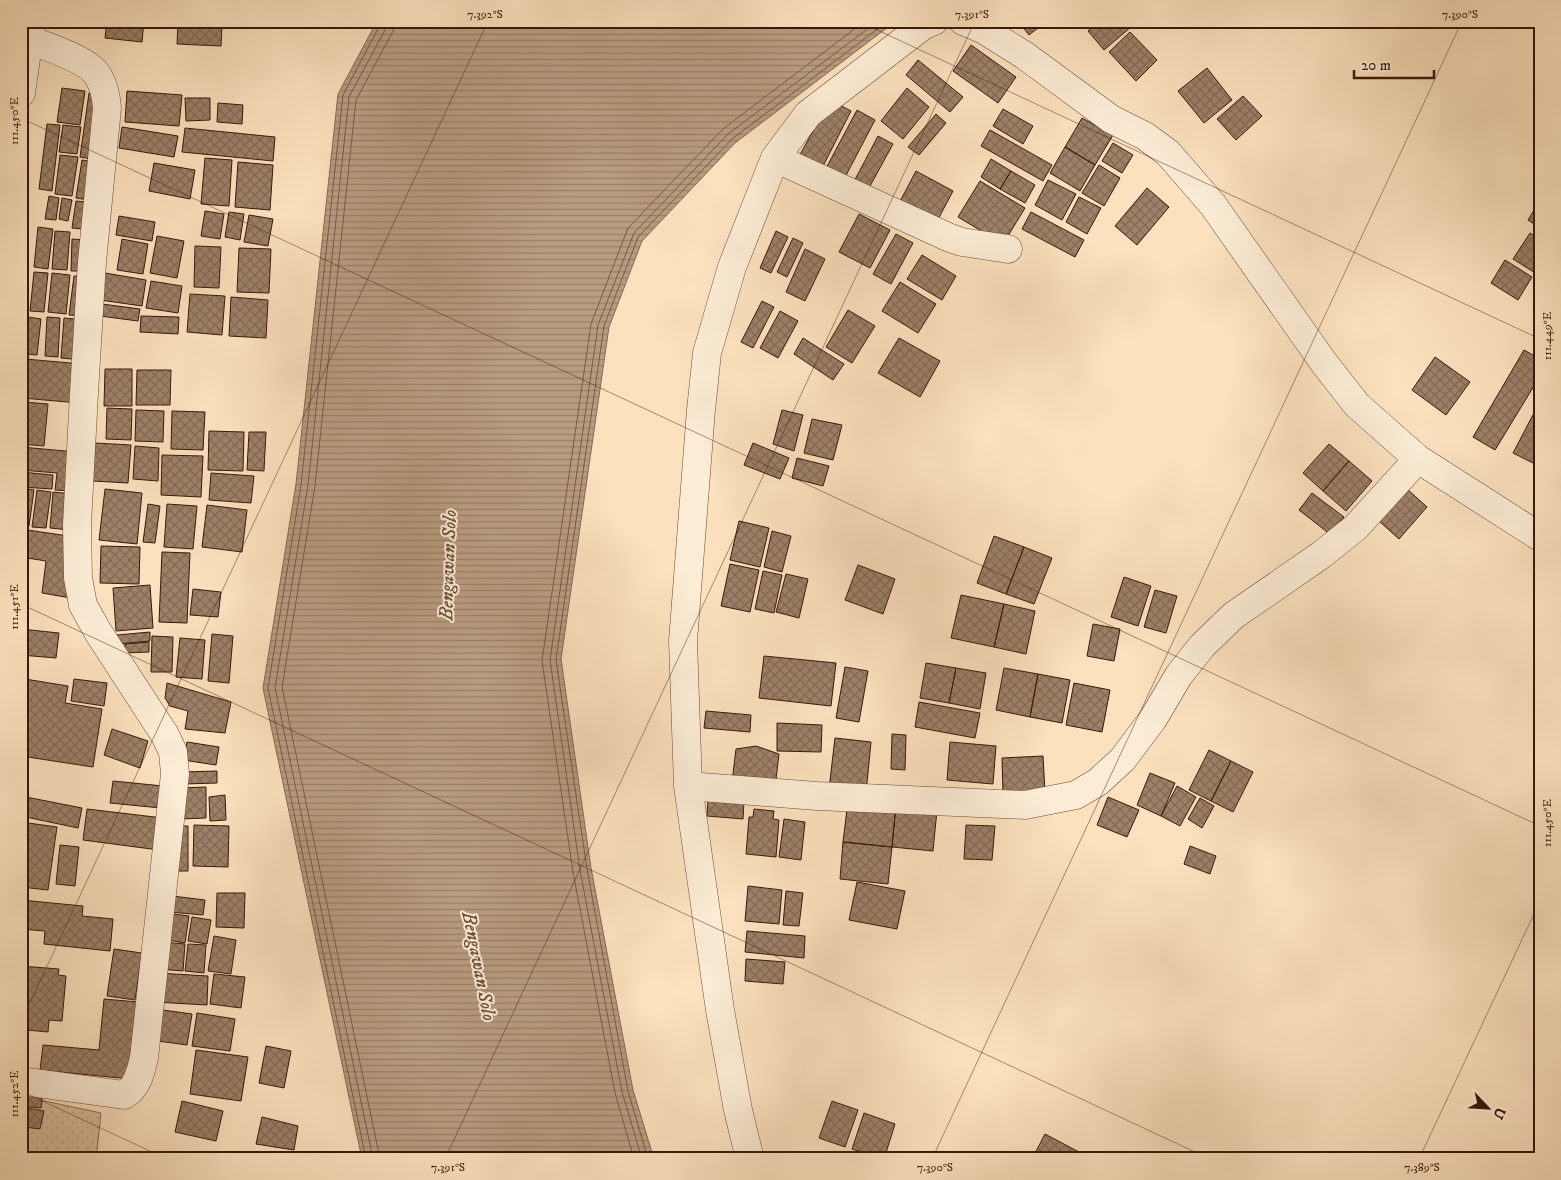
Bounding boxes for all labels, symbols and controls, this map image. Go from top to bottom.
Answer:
text: 7.392°S [467,7,503,22]
text: 7.391°S [955,7,989,22]
text: 7.390°S [1442,7,1478,22]
scale bar [1354,48,1434,80]
text: 20 m [1361,56,1391,75]
text: 111.450°E [7,97,22,145]
text: 111.449°E [1540,311,1555,360]
water label: Bengawan Solo [435,509,462,622]
text: 111.451°E [7,584,22,630]
text: 111.450°E [1540,799,1555,847]
water label: Bengawan Solo [456,909,500,1023]
text: 111.452°E [7,1070,22,1118]
north arrow [1464,1082,1514,1132]
text: U [1488,1104,1509,1122]
text: 7.391°S [431,1160,465,1175]
text: 7.390°S [917,1160,953,1175]
text: 7.389°S [1404,1160,1440,1175]

